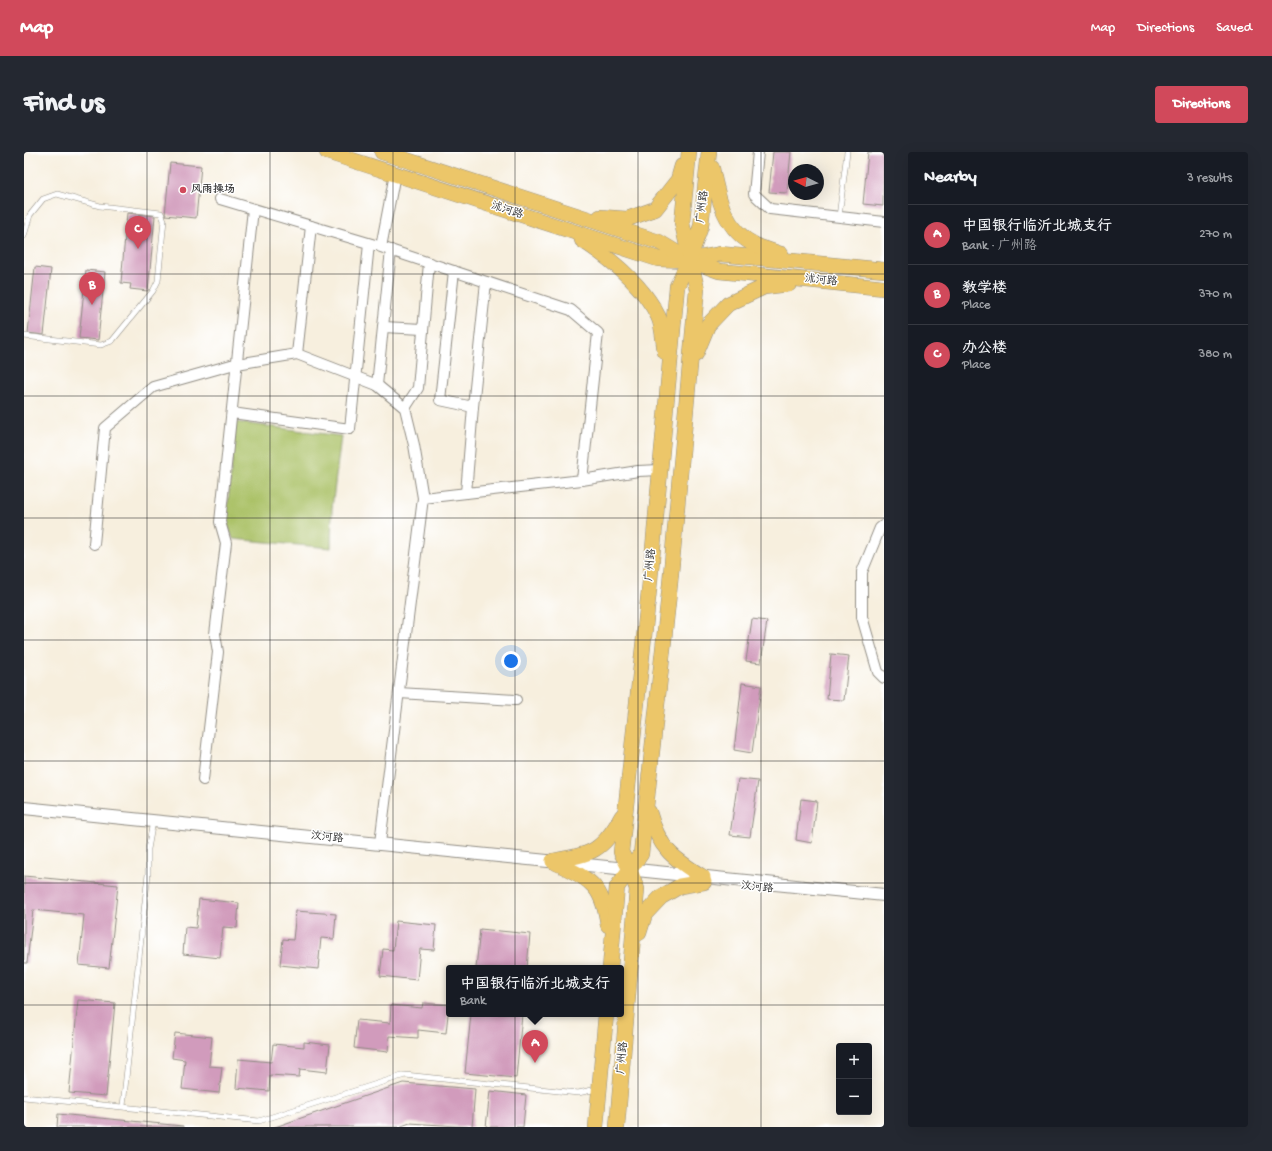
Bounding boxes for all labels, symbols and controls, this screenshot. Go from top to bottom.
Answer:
text: Map [20,17,53,40]
text: Map [1091,20,1115,37]
text: Directions [1137,20,1194,37]
text: Saved [1216,20,1252,37]
button: Directions [1155,86,1248,123]
text: Find us [24,88,104,121]
north arrow [788,164,824,200]
text: Nearby [924,168,977,188]
text: 3 results [1187,171,1232,186]
place label: 风雨操场 [191,183,235,196]
marker: 风雨操场 [178,185,188,195]
street label: 广州路 [694,190,711,224]
street label: 沭河路 [489,199,525,222]
pin: C [125,216,151,249]
text: 中国银行临沂北城支行 [962,218,1112,236]
text: A [933,227,941,242]
text: 270 m [1199,227,1232,242]
text: Bank · 广州路 [962,239,1037,254]
pin: B [79,272,105,305]
street label: 沭河路 [804,272,838,289]
text: 教学楼 [962,280,1007,298]
text: B [934,287,940,302]
text: 370 m [1199,287,1232,302]
text: Place [962,298,990,313]
text: 办公楼 [962,340,1007,358]
text: C [933,347,941,362]
text: 380 m [1198,347,1232,362]
text: Place [962,358,990,373]
street label: 广州路 [643,548,658,582]
your location [501,651,521,671]
street label: 汶河路 [310,829,344,846]
street label: 汶河路 [740,879,774,896]
popup [446,965,624,1017]
text: 中国银行临沂北城支行 [460,976,610,994]
text: Bank [460,994,486,1009]
pin: A [522,1030,548,1063]
street label: 广州路 [615,1041,630,1075]
map controls [836,1043,872,1115]
button: + [836,1043,872,1079]
button: − [836,1079,872,1115]

